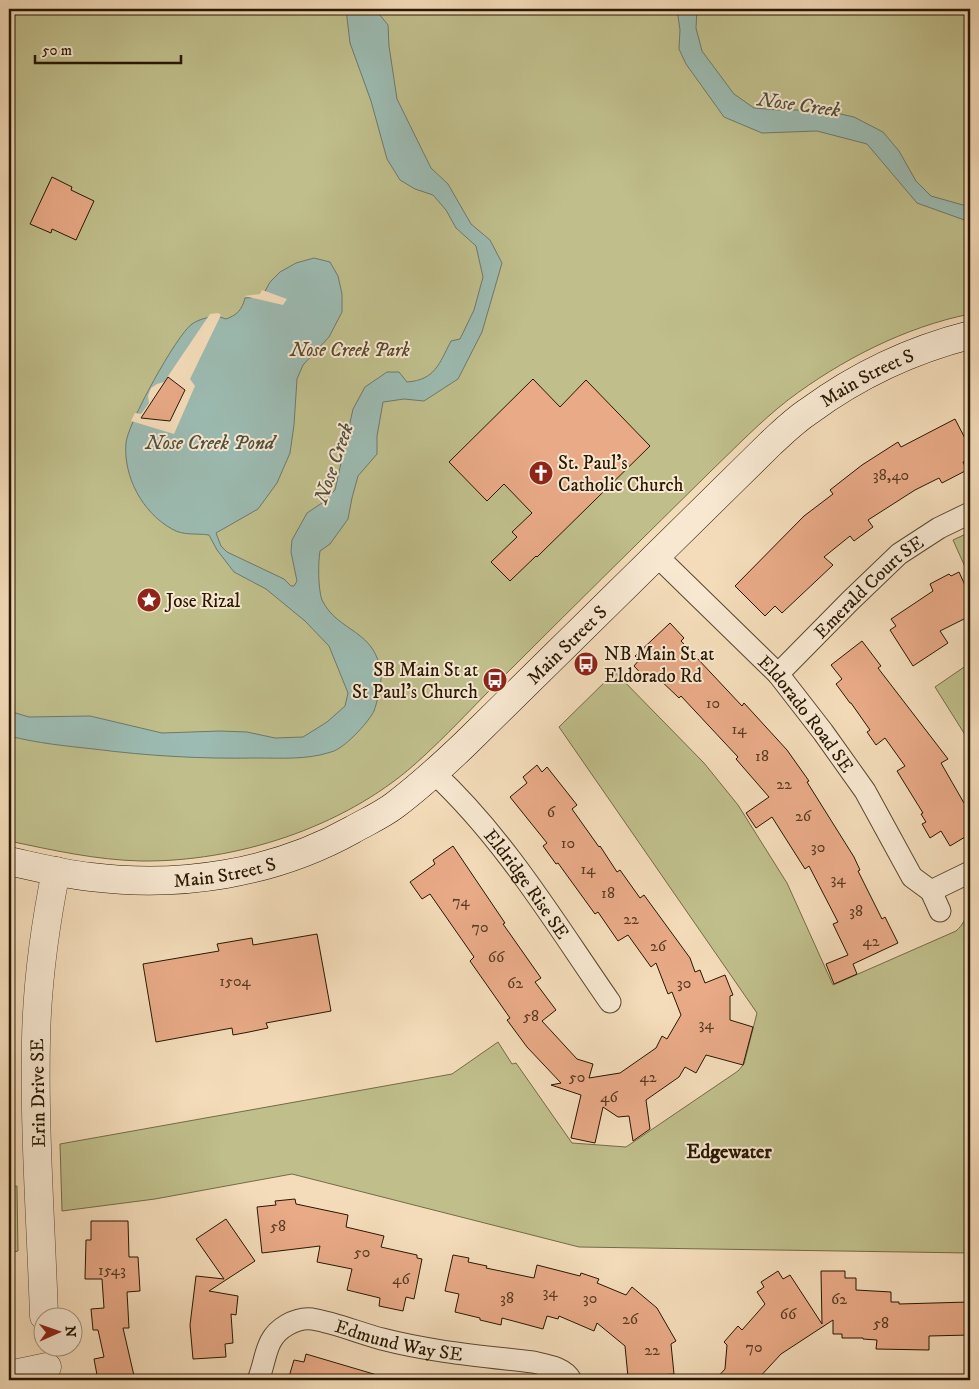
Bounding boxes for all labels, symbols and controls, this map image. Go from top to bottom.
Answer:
scale bar [35,32,181,64]
text: 50 m [42,41,72,60]
water label: Nose Creek [755,87,842,124]
park label: Nose Creek Park [289,339,410,362]
street label: Main Street S [816,344,918,413]
water label: Nose Creek [309,419,360,508]
water label: Nose Creek Pond [145,431,278,456]
place label: St. Paul's Catholic Church [558,452,684,497]
church icon: St. Paul's Catholic Church [528,460,554,486]
house number: 38,40 [873,465,909,485]
street label: Emerald Court SE [810,531,928,644]
place icon: Jose Rizal [136,587,162,613]
place label: Jose Rizal [164,590,241,613]
street label: Main Street S [522,601,612,690]
place label: NB Main St at Eldorado Rd [604,643,714,688]
bus stop icon: NB Main St at Eldorado Rd [573,651,599,677]
street label: Eldorado Road SE [753,651,858,777]
place label: SB Main St at St Paul's Church [352,659,478,704]
bus stop icon: SB Main St at St Paul's Church [482,667,508,693]
house number: 10 [706,693,720,713]
house number: 14 [731,719,747,739]
house number: 18 [755,746,769,766]
house number: 22 [776,774,792,794]
house number: 6 [547,802,556,822]
house number: 26 [795,806,812,826]
street label: Eldridge Rise SE [478,825,574,944]
house number: 10 [561,833,575,853]
house number: 30 [811,837,825,857]
street label: Main Street S [173,853,279,893]
house number: 14 [580,859,596,879]
house number: 34 [830,869,846,889]
house number: 18 [601,883,615,903]
house number: 74 [452,891,470,911]
house number: 38 [849,901,863,921]
house number: 22 [623,909,639,929]
house number: 70 [471,917,489,937]
house number: 42 [862,931,880,951]
house number: 26 [650,936,667,956]
house number: 66 [488,947,505,967]
house number: 1504 [219,971,252,991]
house number: 62 [507,973,523,993]
house number: 30 [677,973,691,993]
house number: 58 [523,1006,539,1026]
house number: 34 [698,1014,714,1034]
street label: Erin Drive SE [26,1038,51,1148]
house number: 50 [569,1067,585,1087]
house number: 42 [639,1067,657,1087]
house number: 46 [600,1087,618,1107]
district label: Edgewater [686,1140,772,1165]
house number: 58 [270,1216,286,1236]
house number: 50 [354,1242,370,1262]
house number: 1543 [98,1260,126,1280]
house number: 46 [392,1269,410,1289]
house number: 34 [542,1282,558,1302]
house number: 38 [500,1288,514,1308]
house number: 30 [583,1288,597,1308]
house number: 62 [831,1289,847,1309]
house number: 66 [780,1304,797,1324]
north arrow [32,1306,82,1356]
house number: 26 [622,1309,639,1329]
house number: 58 [873,1313,889,1333]
street label: Edmund Way SE [332,1315,464,1367]
text: N [61,1326,79,1338]
house number: 70 [745,1337,763,1357]
house number: 22 [644,1340,660,1360]

